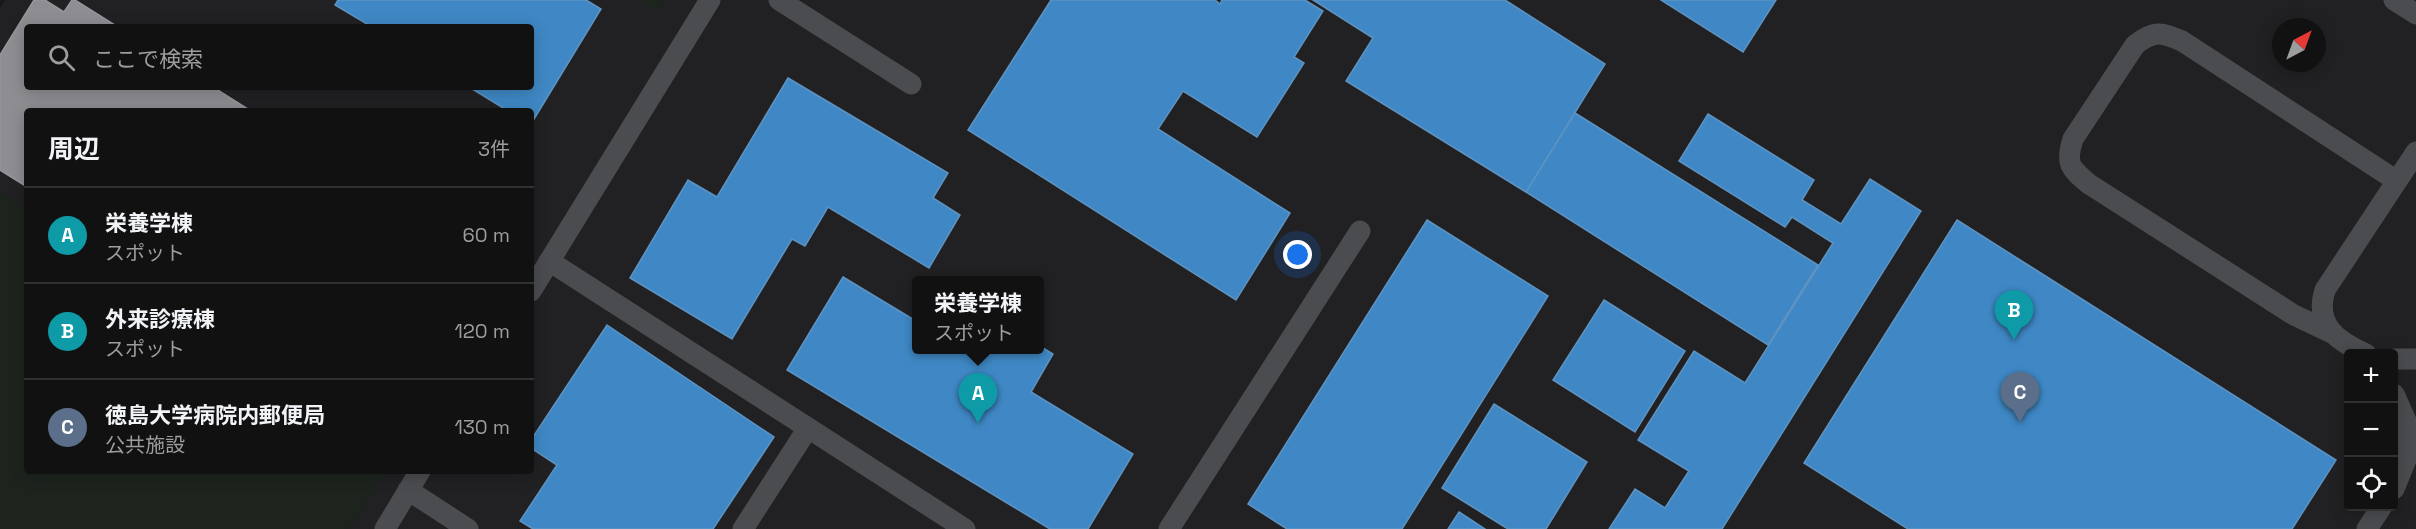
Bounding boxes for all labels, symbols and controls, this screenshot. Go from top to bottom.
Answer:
north arrow [2272,18,2326,72]
search box [24,24,534,90]
icon: search [45,41,78,74]
text: ここで検索 [93,45,203,73]
text: 周辺 [48,132,100,166]
text: 3件 [478,136,510,162]
text: 栄養学棟 [105,209,193,237]
text: A [61,222,74,248]
text: 60 m [463,222,510,248]
text: スポット [105,240,185,266]
your location [1283,240,1312,269]
popup [912,276,1044,354]
text: 栄養学棟 [934,289,1022,317]
pin: B [1994,290,2034,340]
text: 外来診療棟 [105,305,215,333]
text: B [61,318,74,344]
text: 120 m [454,318,510,344]
text: スポット [934,320,1014,346]
text: スポット [105,336,185,362]
map controls [2344,349,2398,511]
button: + [2344,349,2398,403]
pin: C [2000,372,2040,422]
pin: A [958,374,998,423]
text: 徳島大学病院内郵便局 [105,401,325,429]
button: − [2344,403,2398,457]
text: C [61,414,74,440]
text: 130 m [454,414,510,440]
text: 公共施設 [105,432,185,458]
button: locate [2344,457,2398,511]

